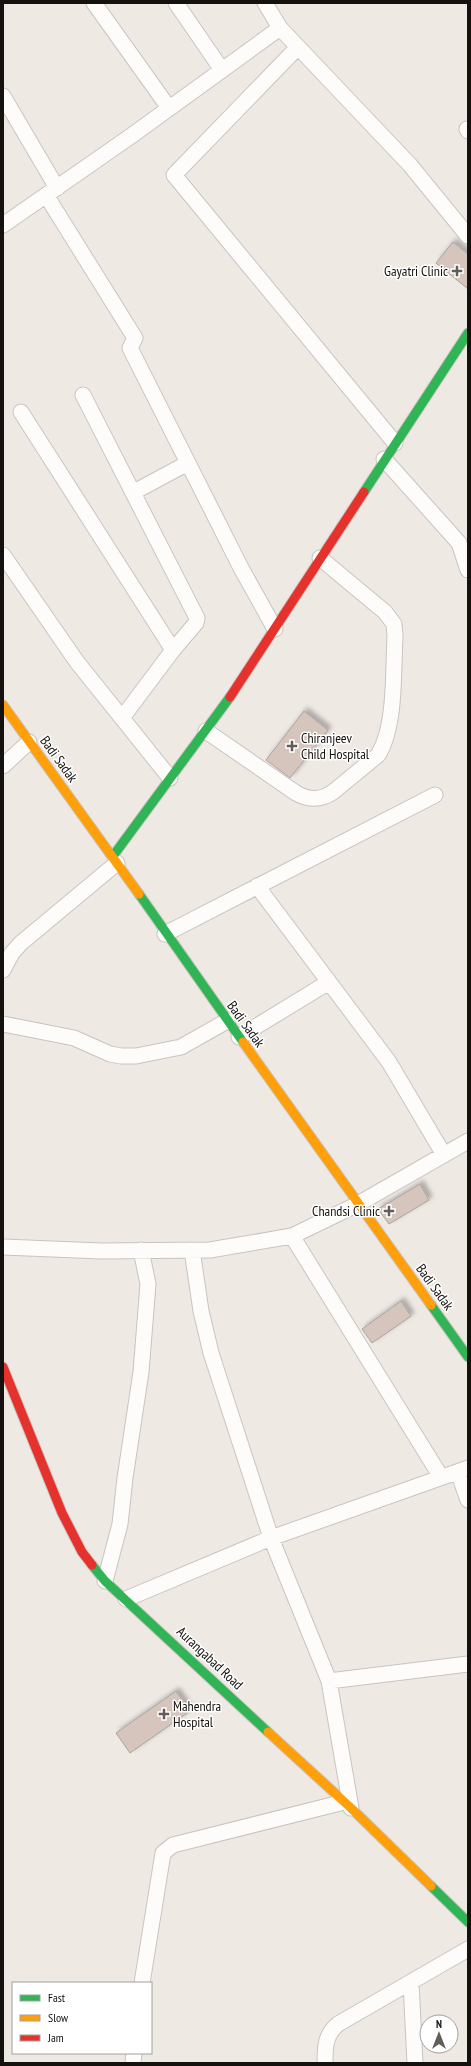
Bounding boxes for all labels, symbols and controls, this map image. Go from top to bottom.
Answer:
place label: Gayatri Clinic [384,262,448,280]
marker: Gayatri Clinic [451,265,463,277]
place label: Chiranjeev Child Hospital [301,729,370,763]
street label: Badi Sadak [36,732,82,786]
marker: Chiranjeev Child Hospital [286,740,298,752]
street label: Badi Sadak [223,997,269,1051]
place label: Chandsi Clinic [312,1202,380,1220]
marker: Chandsi Clinic [383,1205,395,1217]
street label: Badi Sadak [412,1260,458,1314]
street label: Aurangabad Road [173,1623,247,1693]
place label: Mahendra Hospital [173,1697,221,1731]
marker: Mahendra Hospital [158,1708,170,1720]
legend [12,1982,152,2054]
text: Fast [48,1990,66,2005]
text: Slow [48,2010,69,2025]
north arrow [419,2014,459,2054]
text: N [436,2017,442,2031]
text: Jam [47,2030,64,2045]

